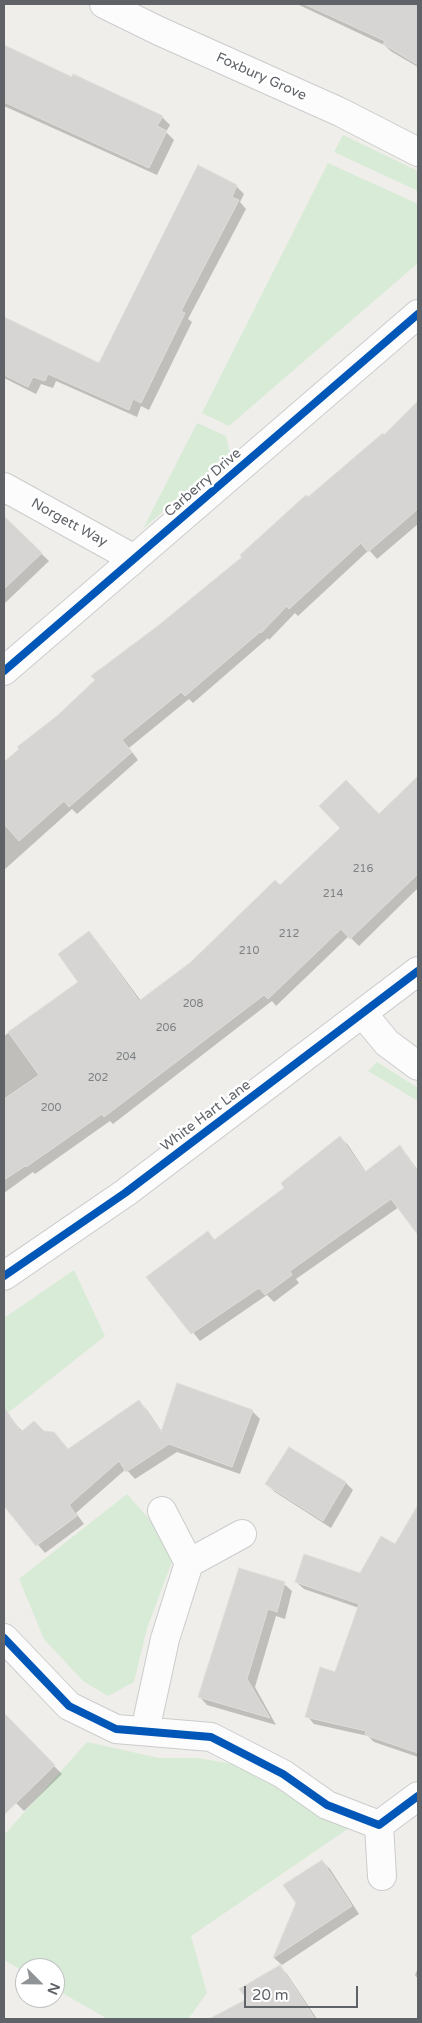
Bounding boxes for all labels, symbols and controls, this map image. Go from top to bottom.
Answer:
street label: Foxbury Grove [213,50,309,104]
street label: Carberry Drive [161,445,245,521]
street label: Norgett Way [28,495,110,551]
house number: 216 [353,862,373,876]
house number: 214 [323,887,343,901]
house number: 212 [279,927,299,941]
house number: 210 [239,944,259,958]
house number: 208 [183,997,203,1011]
house number: 206 [156,1021,176,1035]
house number: 204 [116,1050,136,1064]
house number: 202 [88,1071,108,1085]
street label: White Hart Lane [158,1077,254,1155]
house number: 200 [41,1101,61,1115]
north arrow [15,1958,65,2008]
scale bar [247,1976,361,2008]
text: N [43,1980,63,1997]
text: 20 m [252,1986,289,2004]

